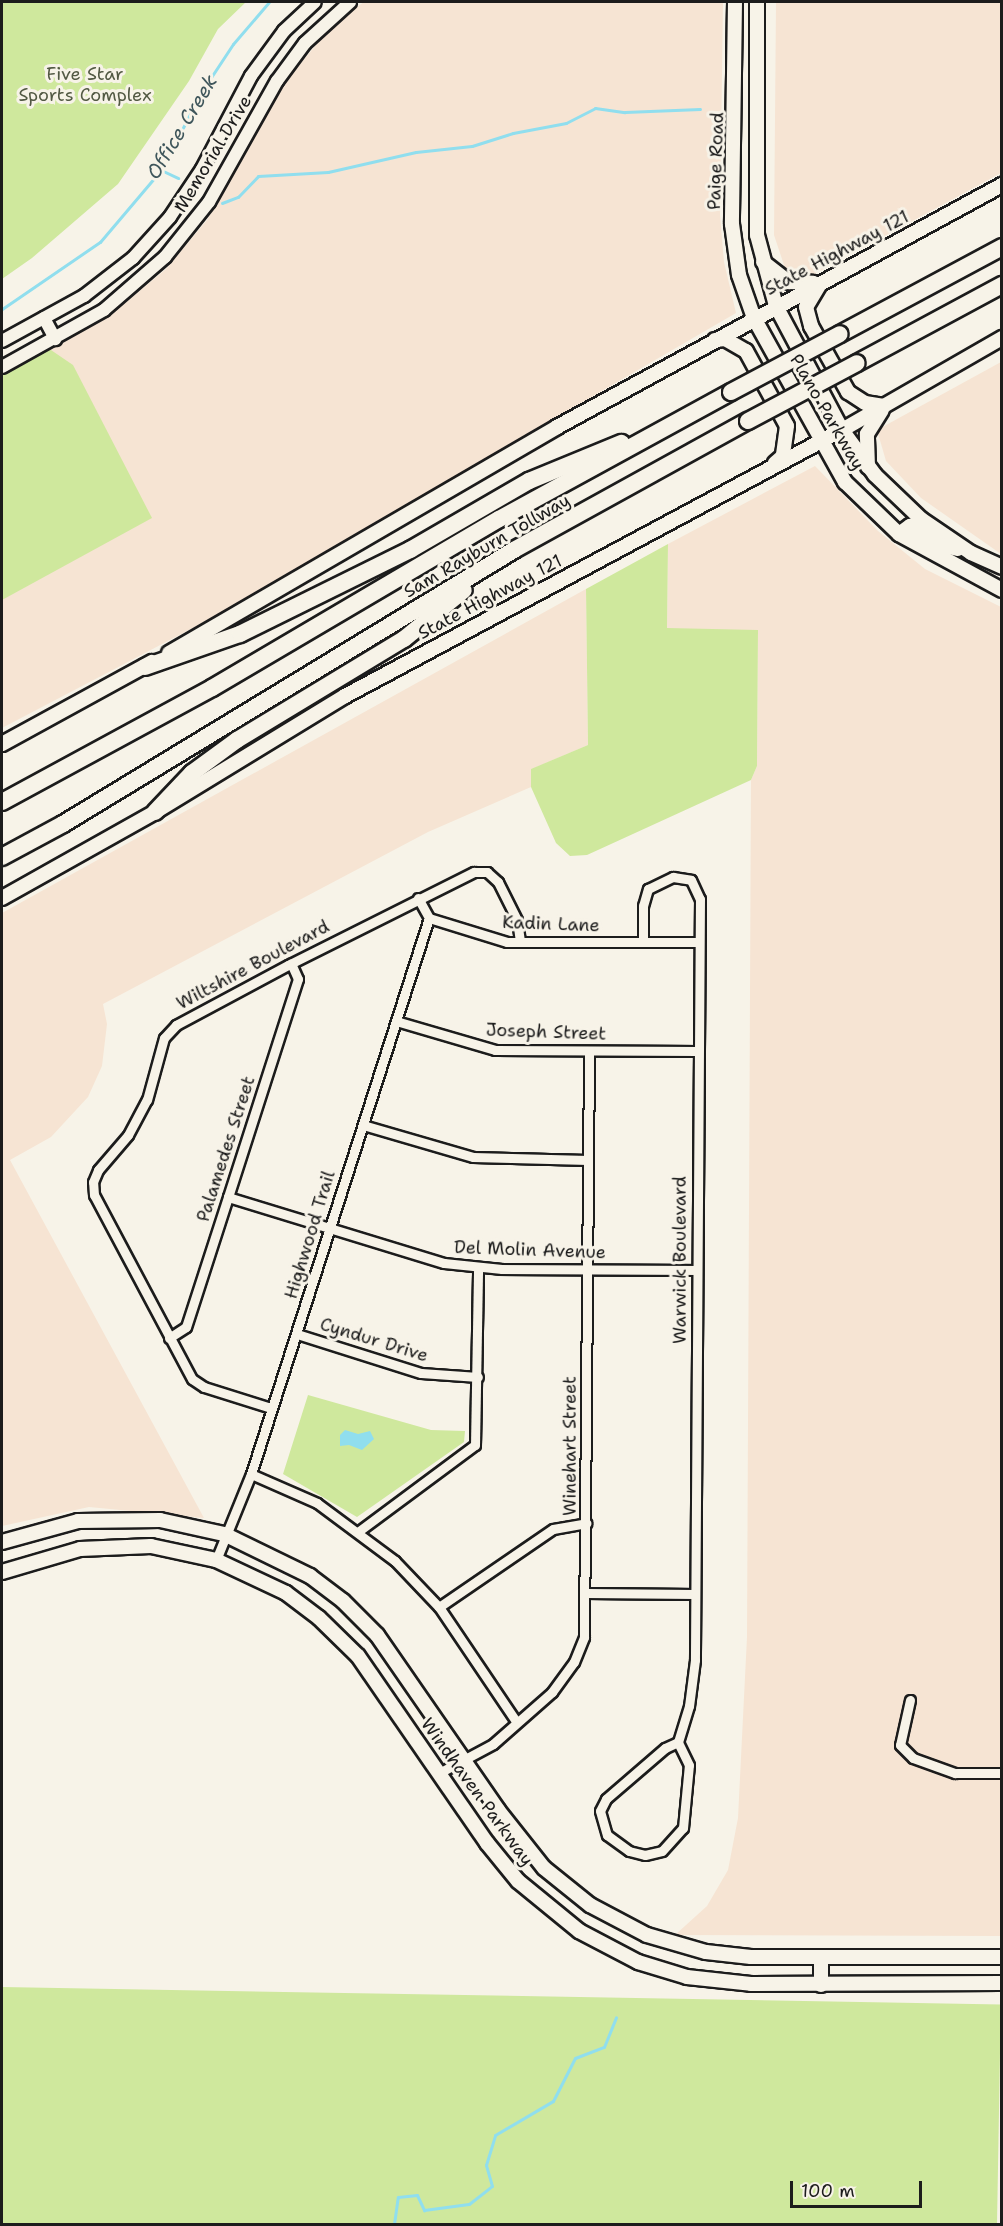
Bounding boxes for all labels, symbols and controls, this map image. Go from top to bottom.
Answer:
park label: Five Star Sports Complex [18,64,152,106]
water label: Office Creek [141,70,223,184]
street label: Memorial Drive [170,91,256,217]
street label: Paige Road [703,112,729,210]
street label: State Highway 121 [761,206,913,300]
street label: Plano Parkway [785,350,869,474]
street label: Sam Rayburn Tollway [400,489,574,603]
street label: State Highway 121 [414,550,566,644]
street label: Kadin Lane [502,912,600,936]
street label: Wiltshire Boulevard [173,916,333,1014]
street label: Joseph Street [485,1019,607,1045]
street label: Palamedes Street [192,1073,260,1225]
street label: Highwood Trail [280,1168,340,1302]
street label: Warwick Boulevard [669,1176,691,1344]
street label: Del Molin Avenue [454,1237,606,1263]
street label: Cyndur Drive [317,1313,431,1367]
street label: Winehart Street [559,1376,581,1516]
street label: Windhaven Parkway [416,1714,538,1870]
scale bar [793,2169,925,2207]
text: 100 m [801,2179,855,2203]

